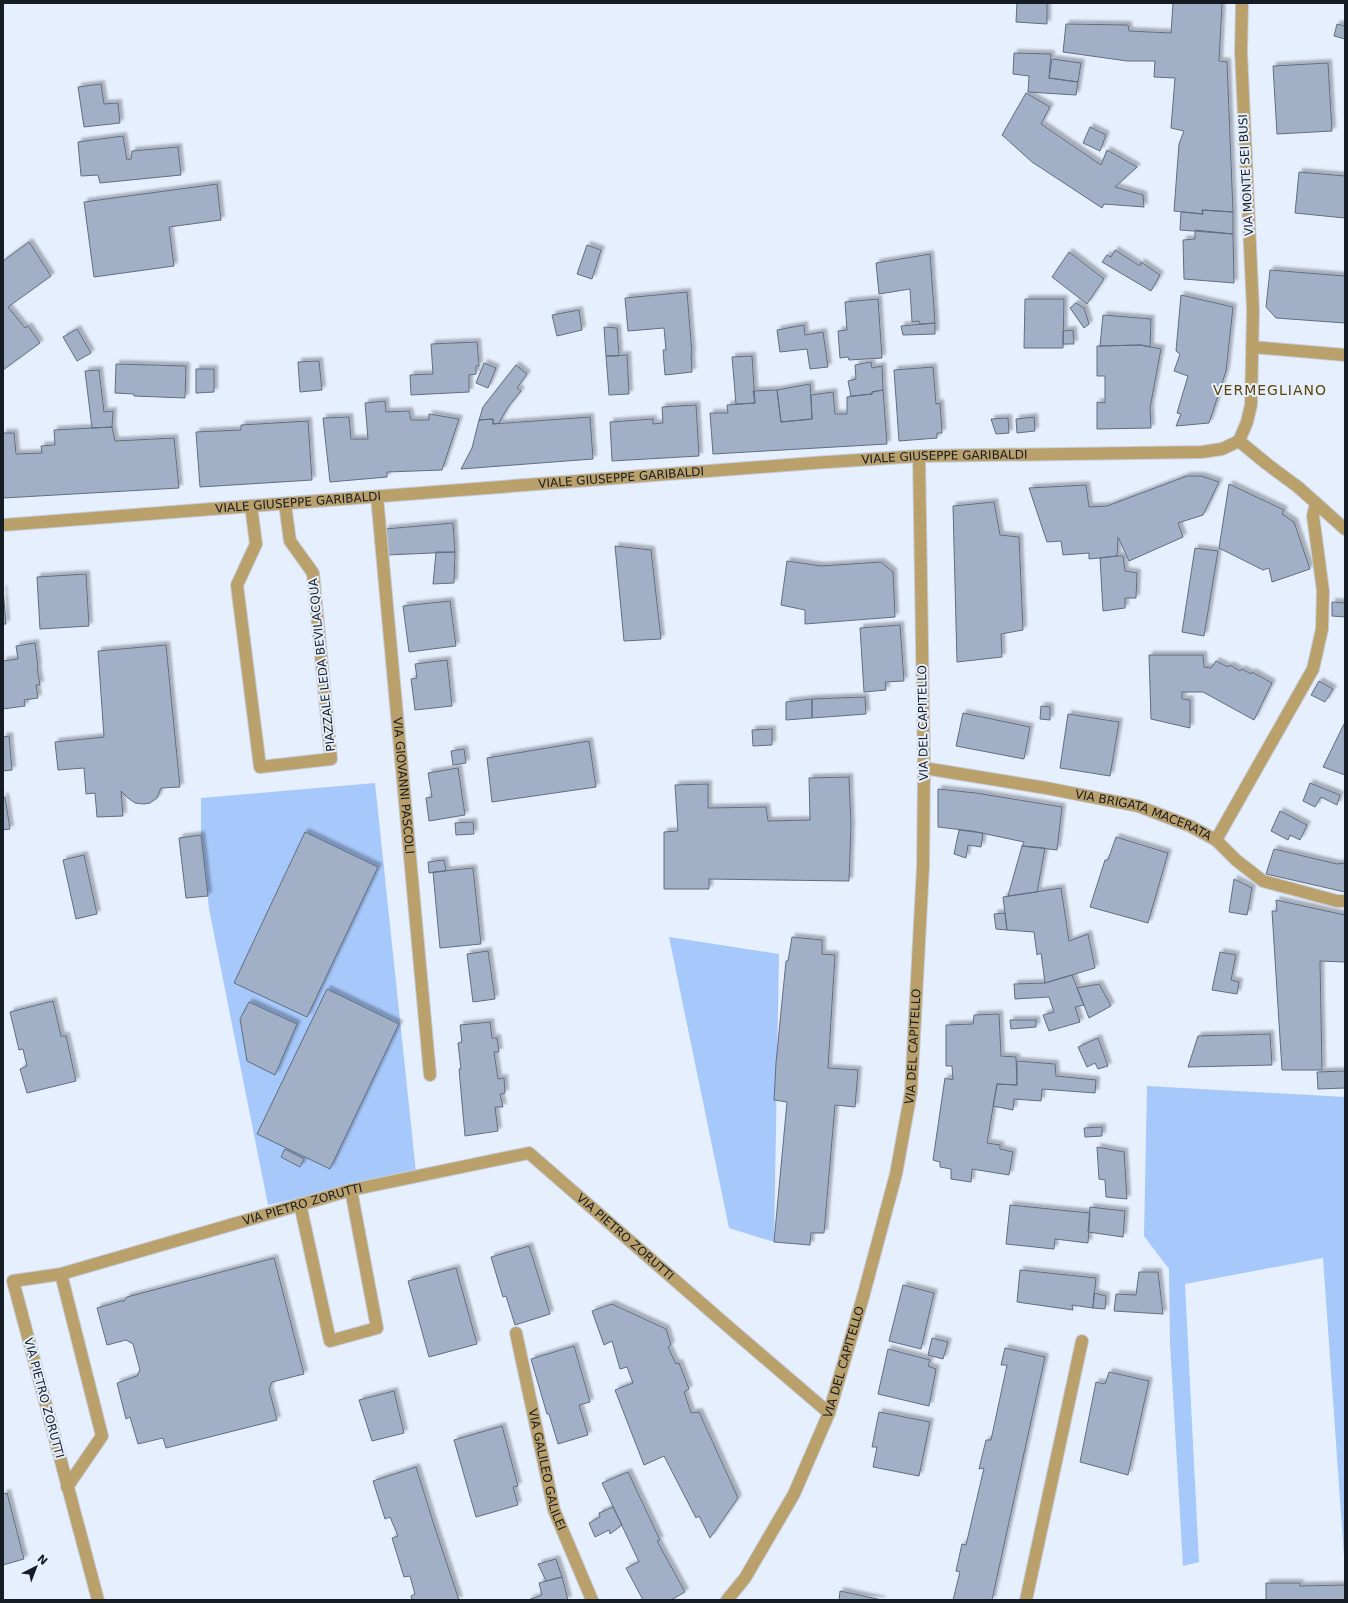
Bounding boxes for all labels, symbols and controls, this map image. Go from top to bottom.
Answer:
street label: VIA MONTE SEI BUSI [1236,114,1256,236]
district label: VERMEGLIANO [1213,382,1327,398]
street label: VIALE GIUSEPPE GARIBALDI [861,447,1028,467]
street label: VIALE GIUSEPPE GARIBALDI [538,464,705,491]
street label: VIALE GIUSEPPE GARIBALDI [215,489,382,516]
street label: PIAZZALE LEDA BEVILACQUA [306,577,338,752]
street label: VIA DEL CAPITELLO [915,665,931,781]
street label: VIA GIOVANNI PASCOLI [390,717,417,855]
street label: VIA BRIGATA MACERATA [1074,787,1215,844]
street label: VIA DEL CAPITELLO [902,988,924,1106]
street label: VIA PIETRO ZORUTTI [241,1181,364,1228]
street label: VIA PIETRO ZORUTTI [574,1191,677,1283]
street label: VIA DEL CAPITELLO [821,1304,867,1420]
street label: VIA PIETRO ZORUTTI [21,1336,67,1460]
street label: VIA GALILEO GALILEI [525,1407,569,1532]
north arrow [16,1547,56,1587]
text: N [35,1552,50,1568]

